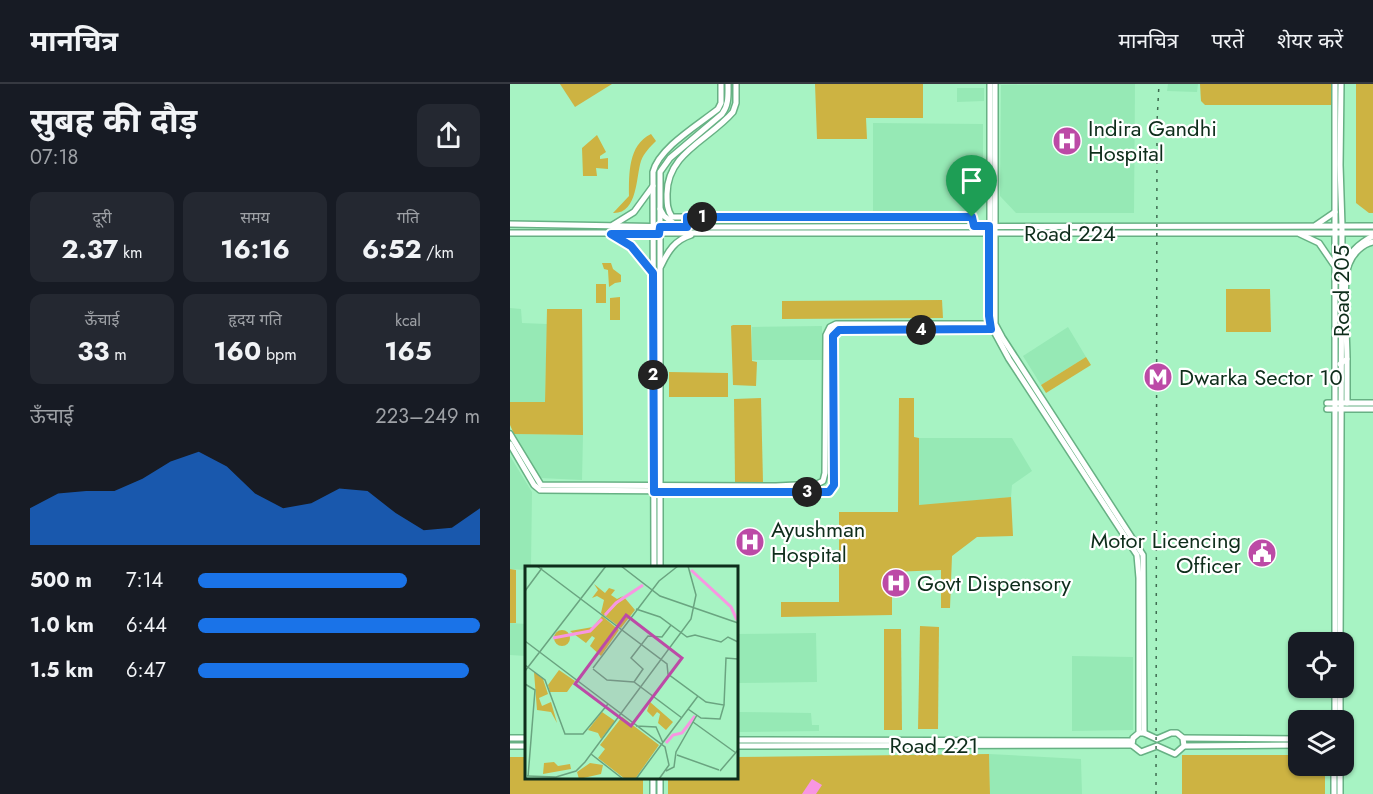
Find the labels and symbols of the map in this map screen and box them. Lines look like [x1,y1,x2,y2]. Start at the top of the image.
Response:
place label: Indira Gandhi Hospital [1088,112,1217,169]
hospital icon: Indira Gandhi Hospital [1051,125,1083,157]
pin [946,155,997,217]
pin: 1 [687,202,717,232]
street label: Road 224 [1024,217,1116,249]
street label: Road 205 [1325,245,1357,337]
pin: 4 [906,315,936,345]
pin: 2 [638,360,668,390]
metro station icon: Dwarka Sector 10 [1142,361,1174,393]
place label: Dwarka Sector 10 [1179,361,1343,393]
pin: 3 [792,477,822,507]
place label: Ayushman Hospital [771,513,865,570]
place label: Motor Licencing Officer [1090,524,1241,581]
hospital icon: Ayushman Hospital [734,526,766,558]
public building icon: Motor Licencing Officer [1246,537,1278,569]
inset map [525,566,738,779]
hospital icon: Govt Dispensory [880,567,912,599]
place label: Govt Dispensory [917,567,1071,599]
street label: Road 221 [890,729,979,761]

